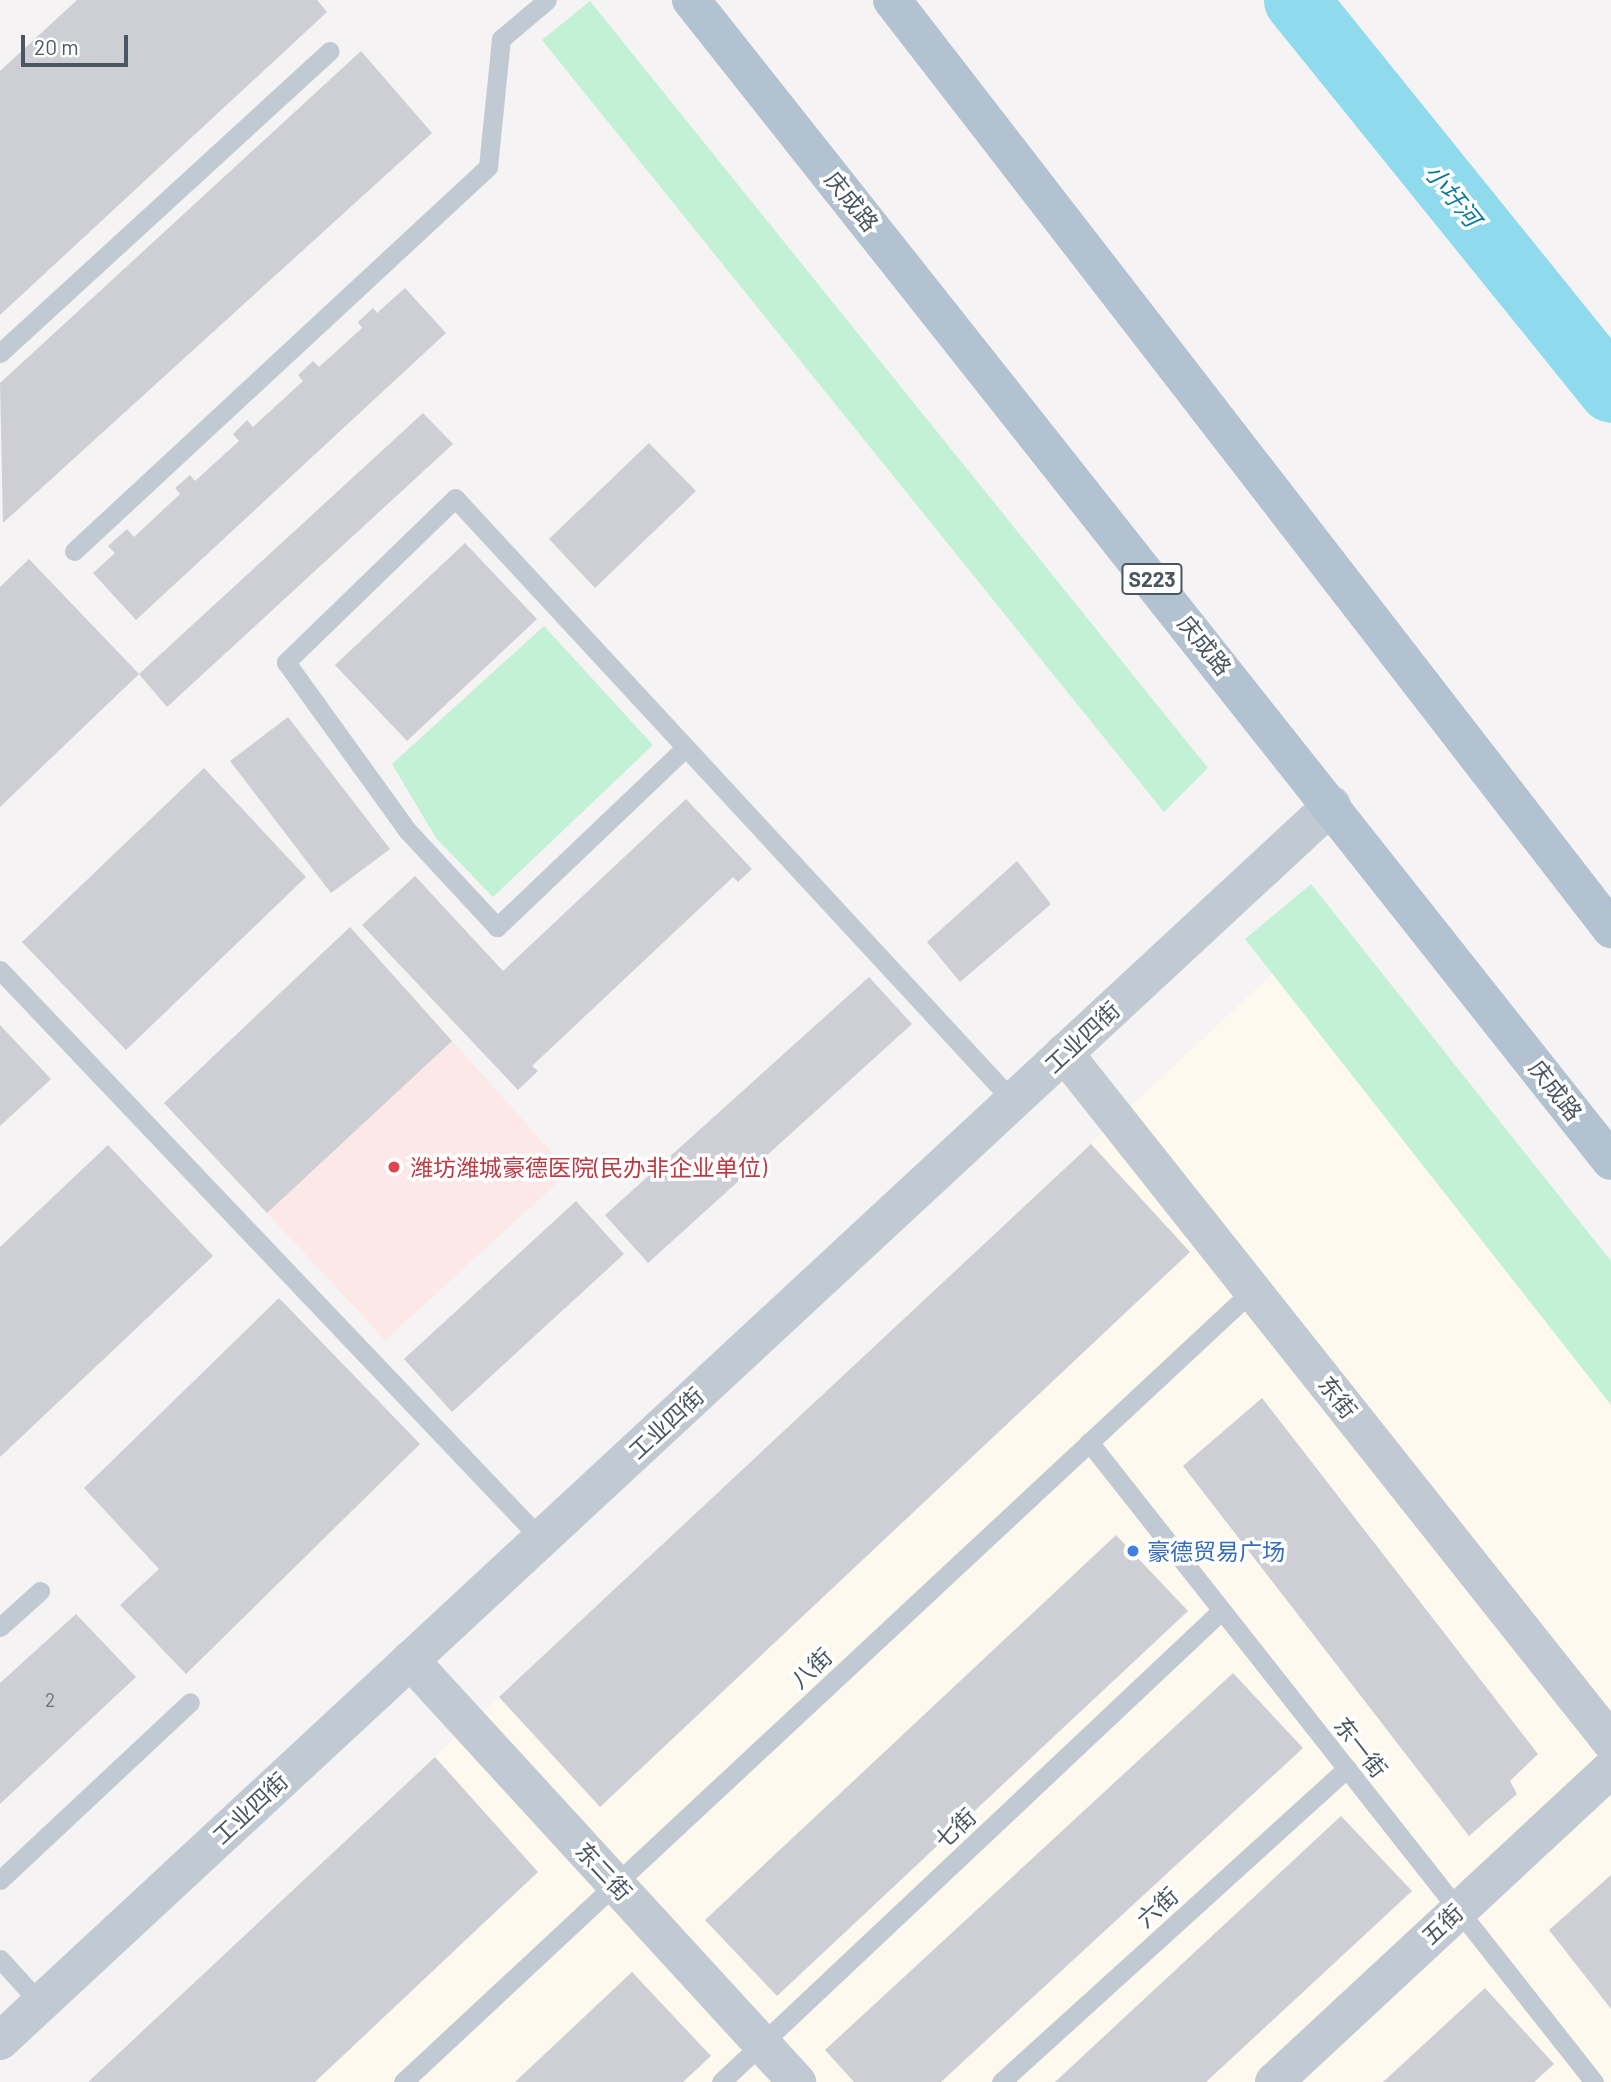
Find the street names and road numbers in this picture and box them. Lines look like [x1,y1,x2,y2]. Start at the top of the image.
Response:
street label: 庆成路 [820,166,884,236]
road number: S223 [1120,562,1184,596]
street label: 庆成路 [1173,610,1237,680]
street label: 工业四街 [1039,996,1125,1078]
street label: 庆成路 [1524,1054,1588,1126]
street label: 东街 [1313,1370,1363,1424]
street label: 工业四街 [623,1382,709,1464]
street label: 八街 [785,1642,837,1694]
street label: 东一街 [1329,1711,1393,1783]
street label: 工业四街 [207,1767,293,1849]
street label: 七街 [929,1802,981,1854]
street label: 东二街 [570,1836,638,1906]
street label: 六街 [1131,1881,1183,1933]
street label: 五街 [1416,1898,1468,1950]

